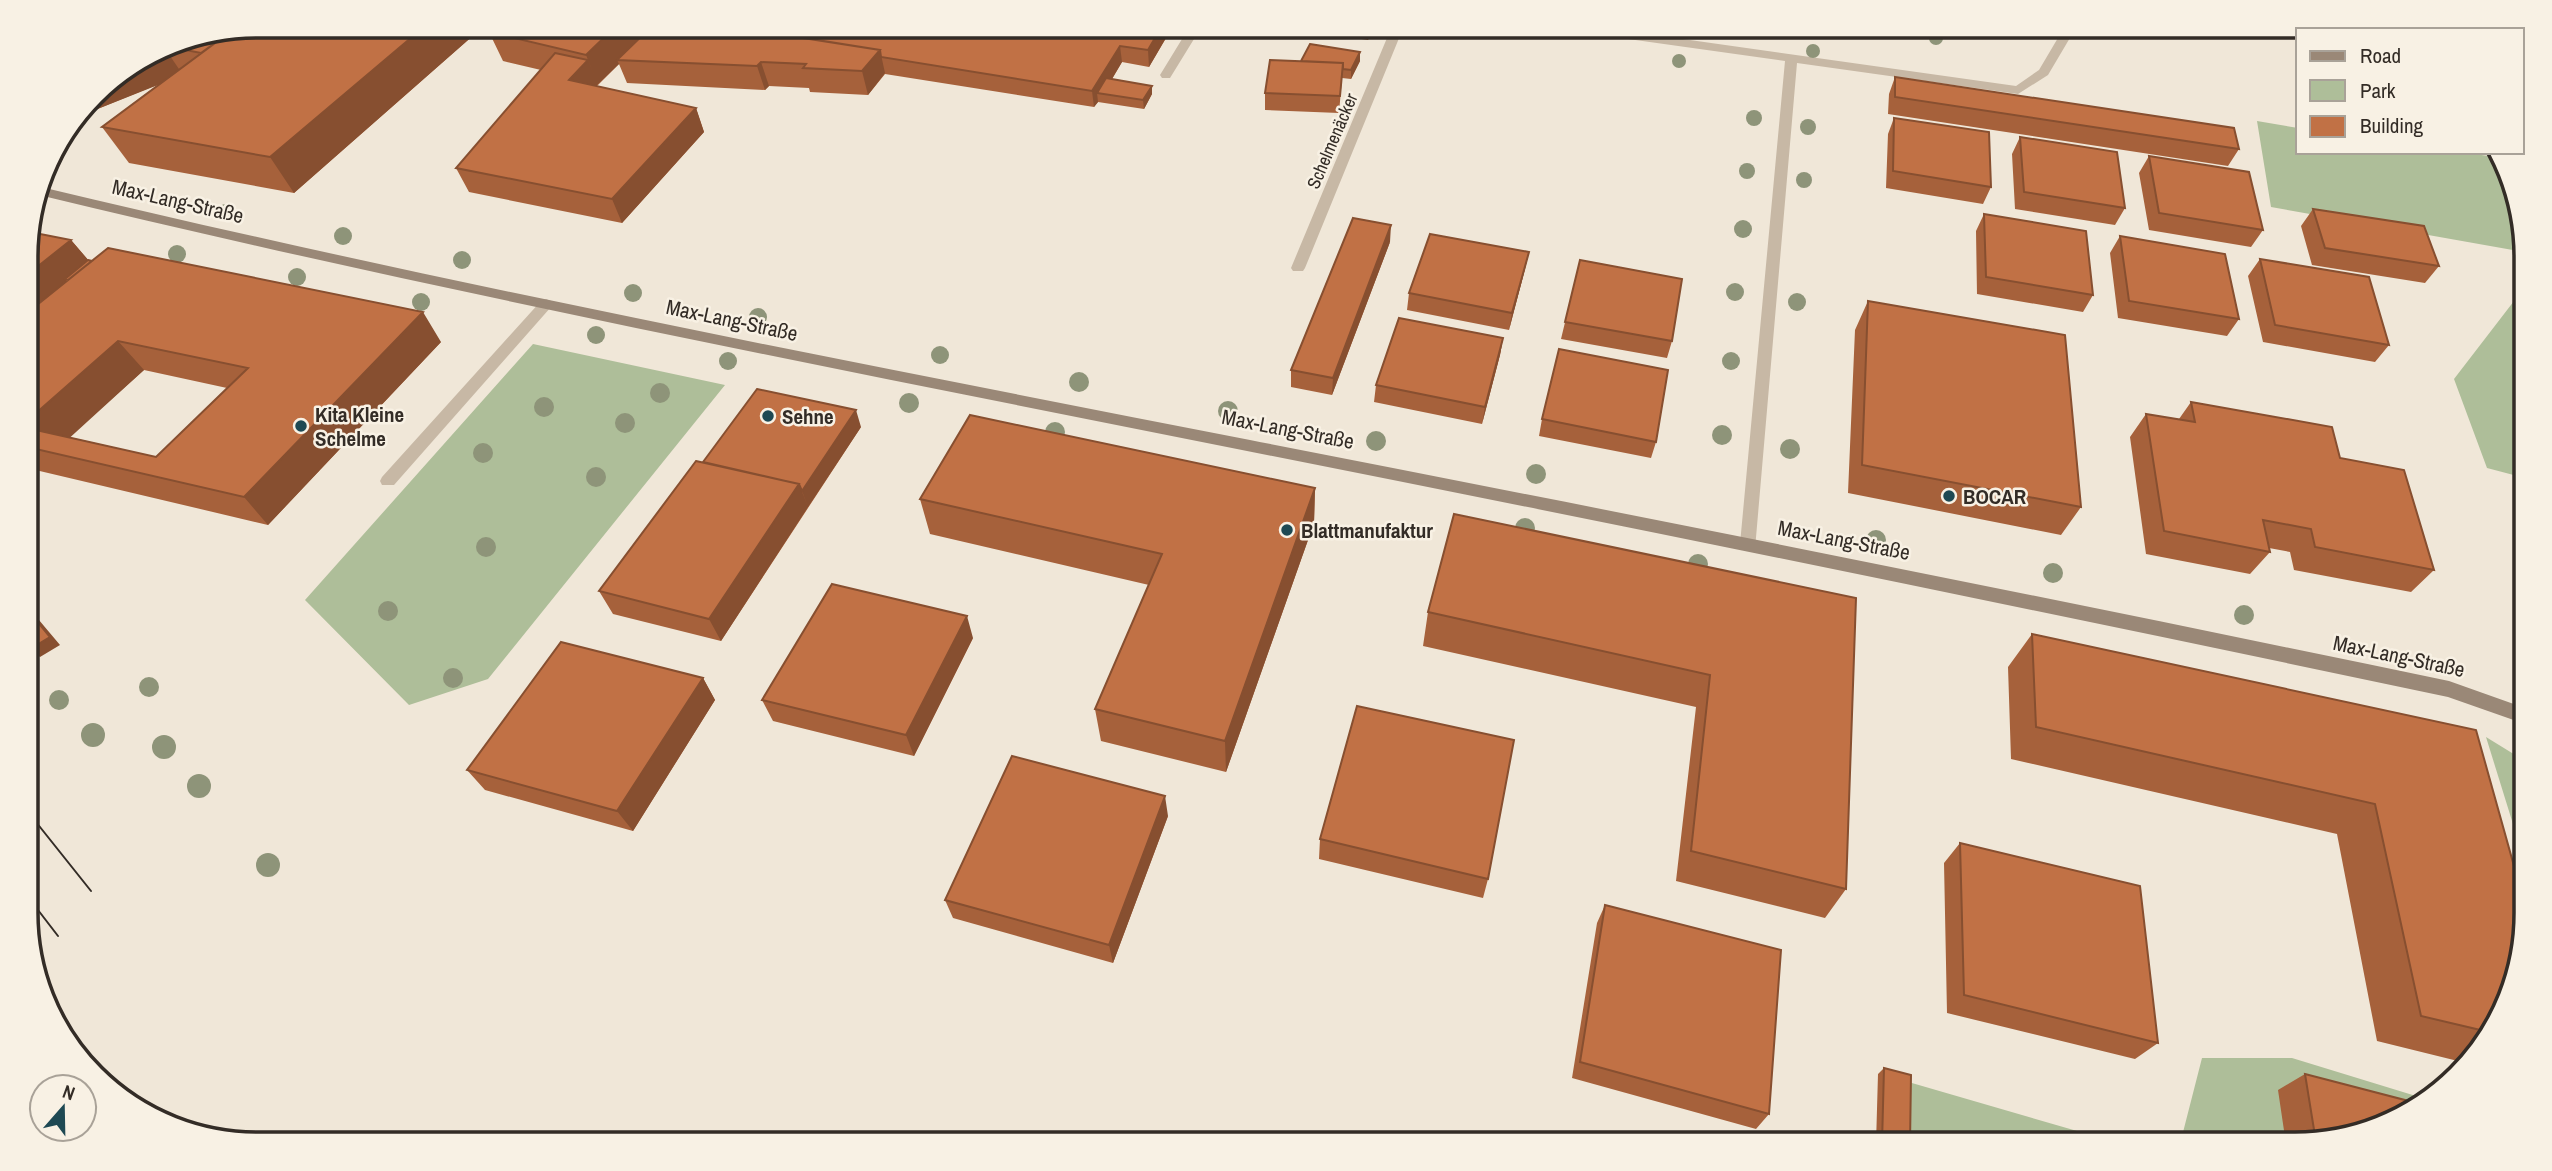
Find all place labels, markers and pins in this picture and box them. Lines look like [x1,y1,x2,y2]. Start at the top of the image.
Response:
place label: Kita Kleine Schelme [315,400,404,453]
place label: Sehne [782,402,834,431]
marker: Sehne [760,408,776,424]
marker: Kita Kleine Schelme [293,418,309,434]
place label: BOCAR [1963,482,2027,511]
marker: BOCAR [1941,488,1957,504]
place label: Blattmanufaktur [1301,516,1433,545]
marker: Blattmanufaktur [1279,522,1295,538]

